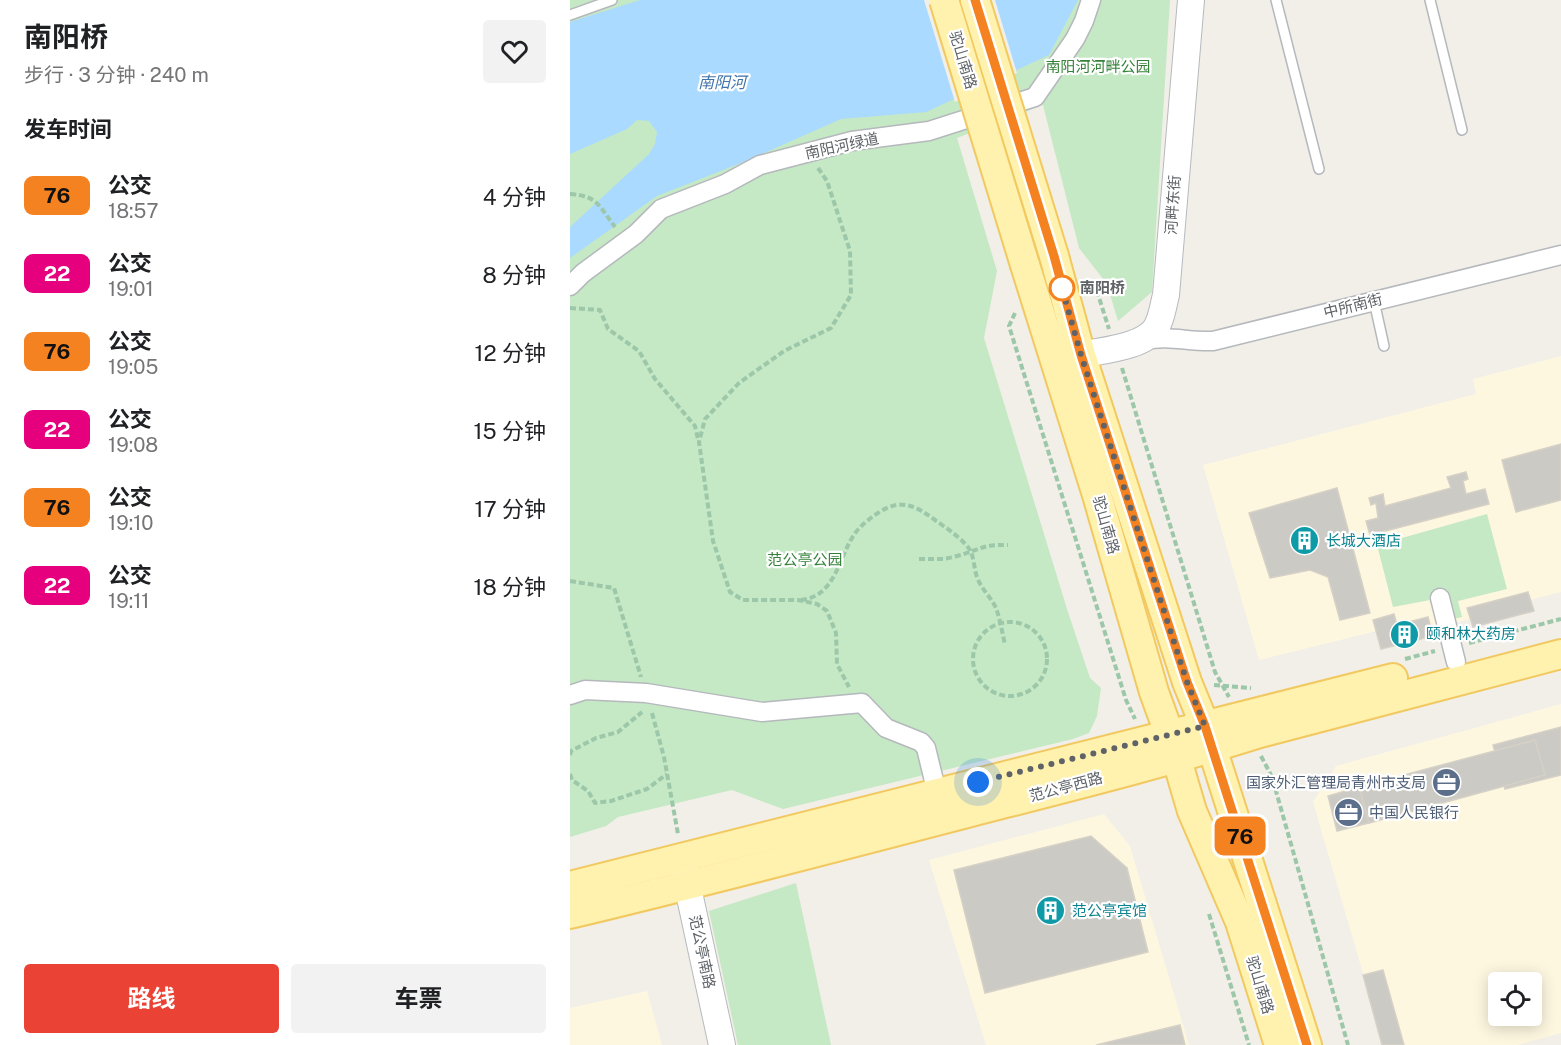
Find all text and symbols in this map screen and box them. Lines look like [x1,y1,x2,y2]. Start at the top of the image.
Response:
text: 南阳桥 [24,20,108,53]
button: heart [483,20,546,83]
street label: 驼山南路 [947,29,980,91]
park label: 南阳河河畔公园 [1045,58,1151,75]
text: 步行 · 3 分钟 · 240 m [24,63,209,87]
water label: 南阳河 [698,73,749,92]
text: 发车时间 [24,116,112,142]
street label: 南阳河绿道 [803,129,880,162]
text: 公交 [108,172,152,198]
street label: 河畔东街 [1162,174,1183,235]
text: 76 [44,183,70,208]
text: 4 分钟 [483,184,546,210]
text: 18:57 [108,199,158,223]
text: 公交 [108,250,152,276]
text: 22 [44,261,70,286]
text: 8 分钟 [482,262,546,288]
marker: 南阳桥 [1049,275,1075,301]
text: 19:01 [108,277,154,301]
place label: 南阳桥 [1080,279,1125,296]
street label: 中所南街 [1322,290,1384,321]
text: 公交 [108,328,152,354]
text: 76 [44,339,70,364]
text: 12 分钟 [475,340,546,366]
text: 19:05 [108,355,158,379]
text: 公交 [108,406,152,432]
text: 22 [44,417,70,442]
text: 15 分钟 [474,418,546,444]
text: 19:08 [108,433,158,457]
text: 公交 [108,484,152,510]
street label: 驼山南路 [1090,494,1123,556]
text: 76 [44,495,70,520]
text: 17 分钟 [474,496,546,522]
text: 19:10 [108,511,154,535]
building icon: 长城大酒店 [1289,525,1321,557]
place label: 长城大酒店 [1326,532,1401,549]
park label: 范公亭公园 [767,551,843,568]
text: 公交 [108,562,152,588]
text: 22 [44,573,70,598]
text: 18 分钟 [473,574,546,600]
text: 19:11 [108,589,149,613]
building icon: 颐和林大药房 [1389,618,1421,650]
place label: 颐和林大药房 [1426,625,1516,642]
your location [963,767,993,797]
office icon: 国家外汇管理局青州市支局 [1431,767,1463,799]
street label: 范公亭西路 [1027,769,1104,804]
place label: 国家外汇管理局青州市支局 [1246,774,1426,791]
office icon: 中国人民银行 [1332,797,1364,829]
place label: 中国人民银行 [1369,804,1459,821]
line badge: 76 [1213,816,1267,856]
text: 76 [1227,824,1253,849]
building icon: 范公亭宾馆 [1035,895,1067,927]
place label: 范公亭宾馆 [1072,902,1147,919]
street label: 范公亭南路 [686,913,719,990]
street label: 驼山南路 [1244,954,1277,1016]
button: 路线 [24,964,279,1033]
button: 车票 [291,964,546,1033]
map controls [1488,972,1542,1026]
button: locate [1488,972,1542,1026]

